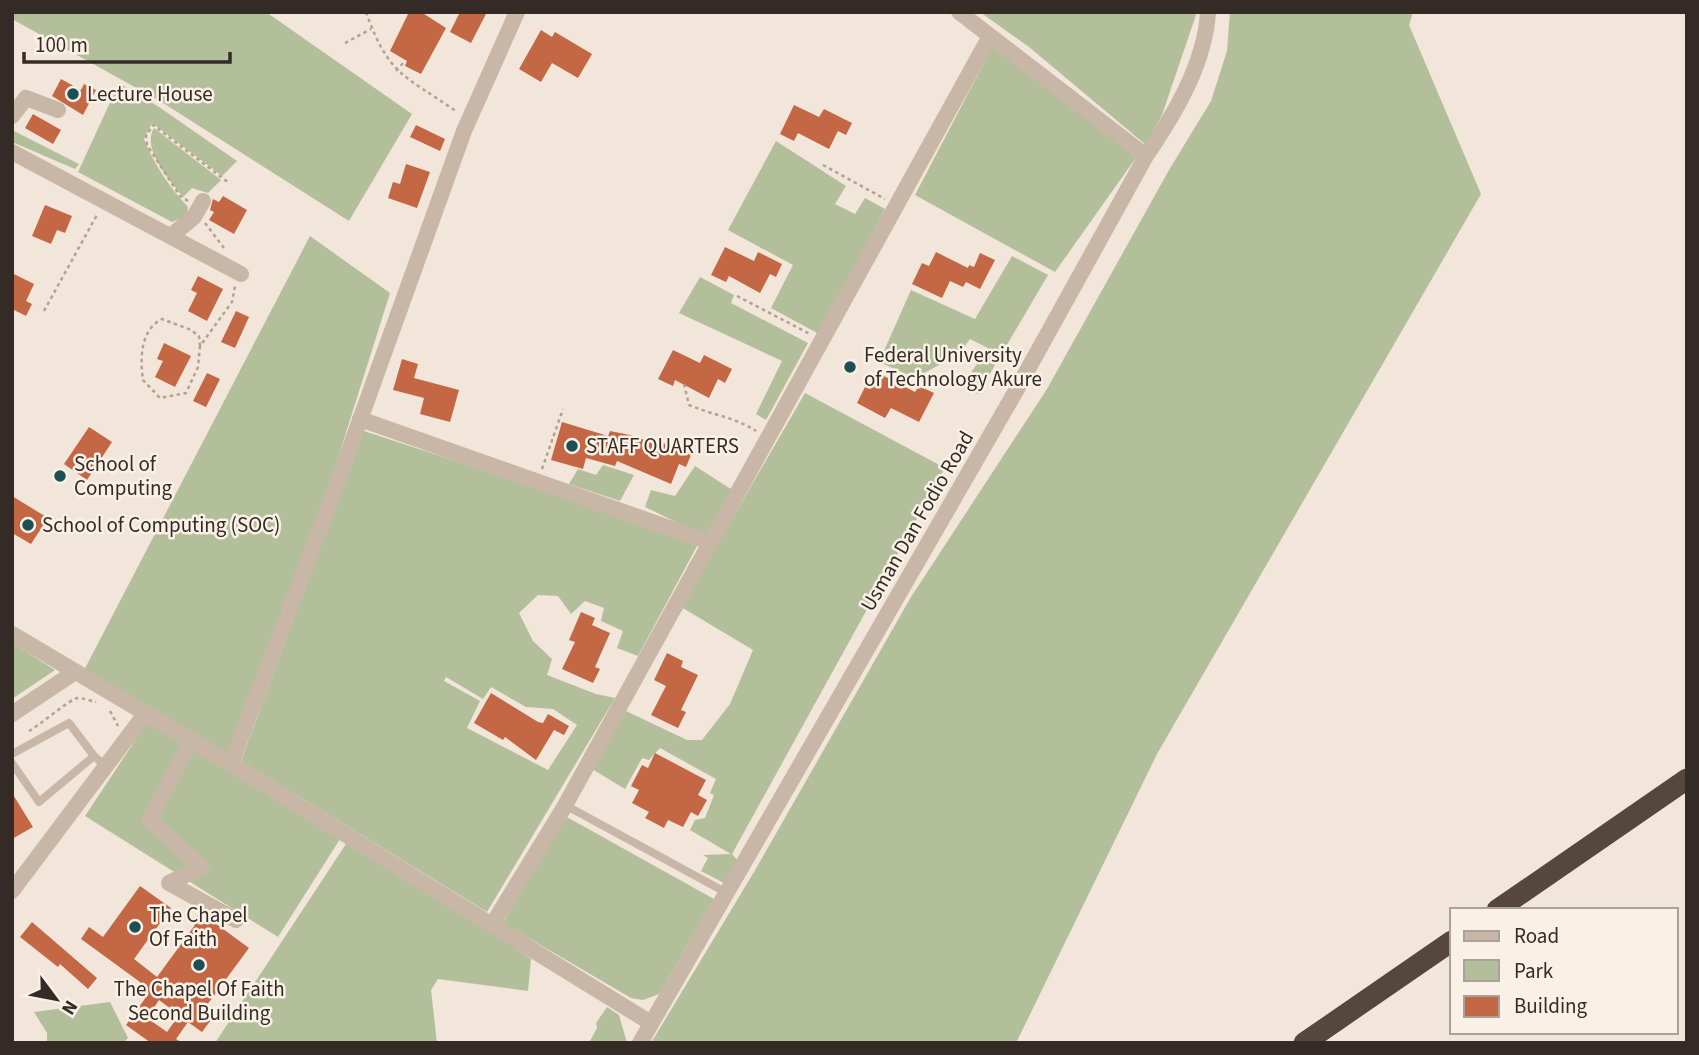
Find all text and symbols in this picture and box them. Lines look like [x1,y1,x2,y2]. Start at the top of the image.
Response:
scale bar [24,21,231,65]
text: 100 m [35,30,88,60]
place label: Lecture House [87,79,213,109]
marker: Lecture House [65,86,81,102]
place label: Federal University of Technology Akure [864,340,1042,394]
marker: Federal University of Technology Akure [842,359,858,375]
street label: Usman Dan Fodio Road [853,425,981,617]
place label: STAFF QUARTERS [586,431,739,461]
marker: STAFF QUARTERS [564,438,580,454]
place label: School of Computing [74,449,173,503]
marker: School of Computing [52,468,68,484]
place label: School of Computing (SOC) [42,510,280,540]
marker: School of Computing (SOC) [20,517,36,533]
place label: The Chapel Of Faith [149,900,248,954]
legend [1450,908,1678,1034]
marker: The Chapel Of Faith [127,919,143,935]
text: Road [1514,921,1559,951]
text: Park [1514,956,1554,986]
marker: The Chapel Of Faith Second Building [191,957,207,973]
north arrow [21,964,91,1034]
place label: The Chapel Of Faith Second Building [113,974,285,1028]
text: Building [1514,991,1588,1021]
text: N [54,995,84,1020]

